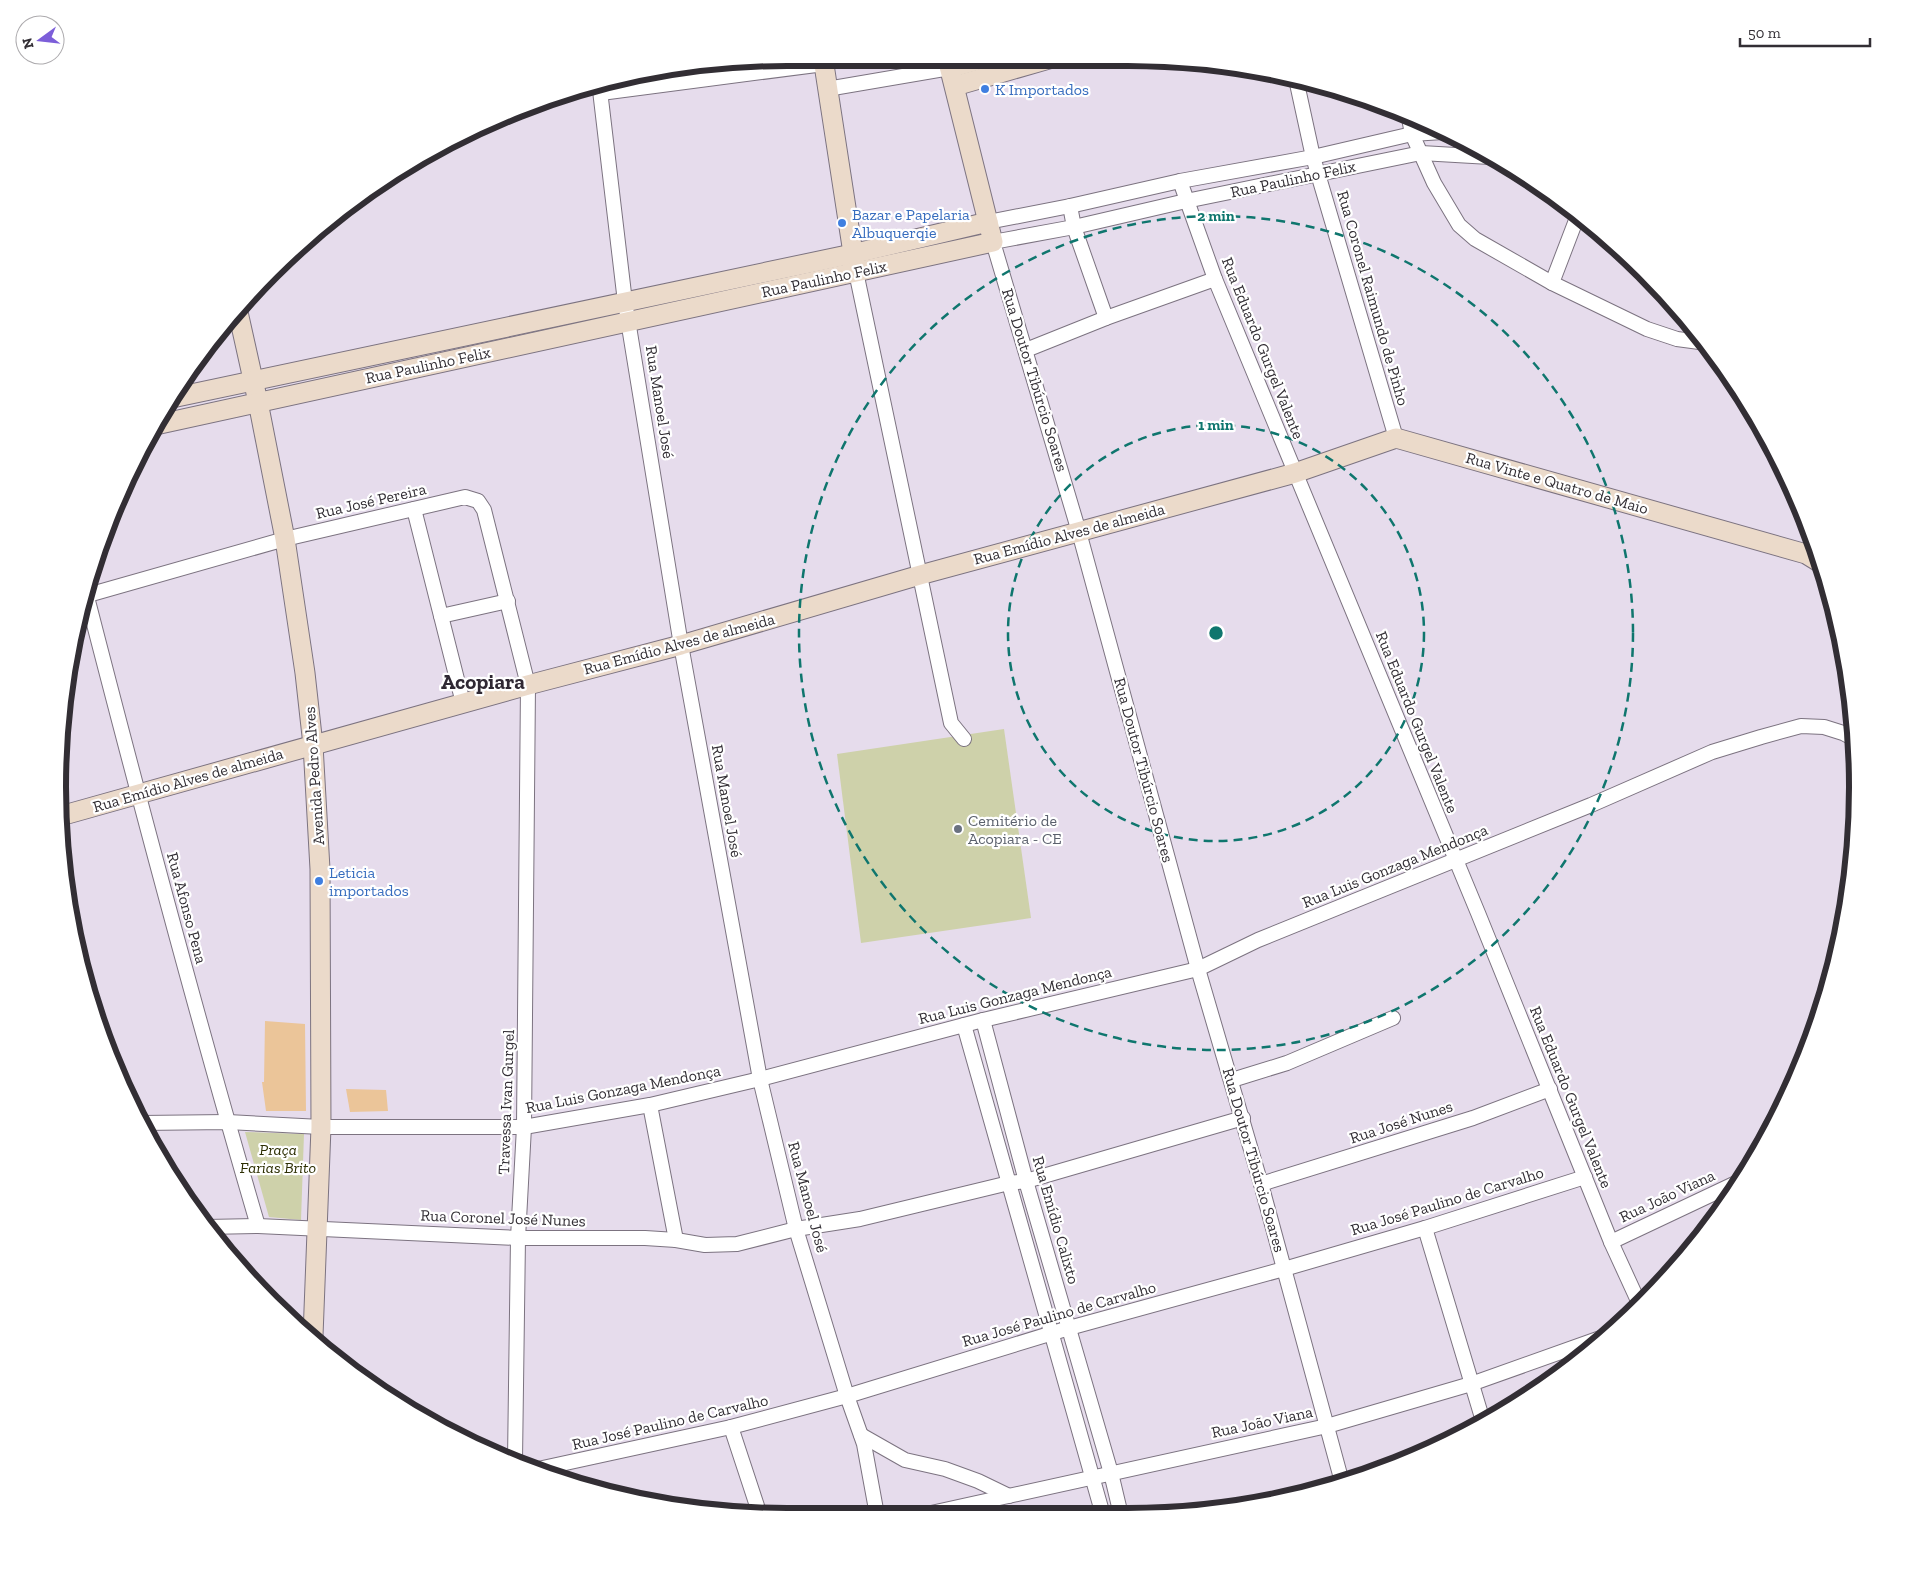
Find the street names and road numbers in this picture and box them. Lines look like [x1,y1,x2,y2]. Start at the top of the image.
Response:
street label: Rua Paulinho Felix [1229,156,1357,202]
street label: Rua Coronel Raimundo de Pinho [1333,188,1413,408]
street label: Rua Eduardo Gurgel Valente [1218,254,1308,442]
street label: Rua Paulinho Felix [760,256,888,302]
street label: Rua Doutor Tibúrcio Soares [998,286,1072,474]
street label: Rua Paulinho Felix [364,342,492,388]
street label: Rua Manoel José [642,344,678,460]
street label: Rua Vinte e Quatro de Maio [1464,448,1650,518]
street label: Rua José Pereira [314,479,428,523]
street label: Rua Emídio Alves de almeida [971,499,1167,569]
street label: Rua Emídio Alves de almeida [581,609,777,679]
street label: Rua Eduardo Gurgel Valente [1372,628,1462,816]
street label: Rua Doutor Tibúrcio Soares [1110,675,1178,865]
street label: Avenida Pedro Alves [300,706,328,846]
street label: Rua Manoel José [708,743,746,859]
street label: Rua Emídio Alves de almeida [91,744,286,816]
street label: Rua Luis Gonzaga Mendonça [1299,820,1491,912]
street label: Rua Afonso Pena [163,850,211,966]
street label: Rua Luis Gonzaga Mendonça [916,962,1114,1028]
street label: Rua Eduardo Gurgel Valente [1526,1003,1616,1191]
street label: Travessa Ivan Gurgel [494,1029,518,1175]
street label: Rua Luis Gonzaga Mendonça [524,1061,722,1117]
street label: Rua Doutor Tibúrcio Soares [1219,1066,1289,1254]
street label: Rua José Nunes [1347,1096,1455,1148]
street label: Rua Manoel José [784,1139,832,1255]
street label: Rua Emídio Calixto [1029,1154,1083,1286]
street label: Rua José Paulino de Carvalho [1348,1163,1546,1239]
street label: Rua João Viana [1616,1165,1718,1226]
street label: Rua Coronel José Nunes [420,1206,586,1230]
street label: Rua José Paulino de Carvalho [960,1277,1158,1351]
street label: Rua José Paulino de Carvalho [570,1390,770,1454]
street label: Rua João Viana [1210,1402,1315,1442]

